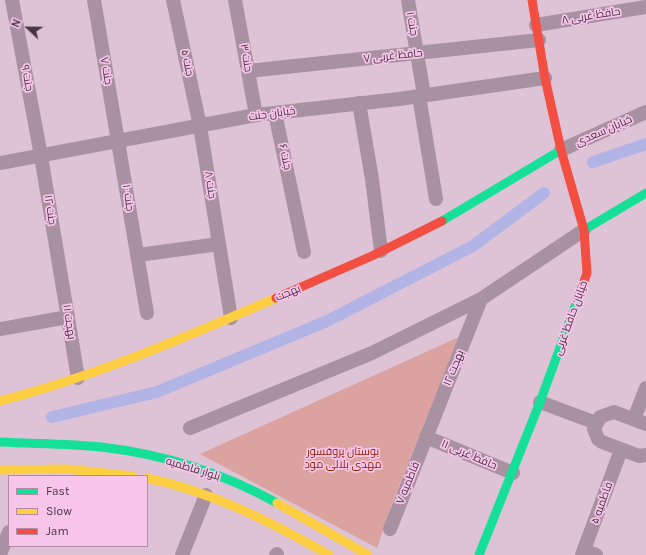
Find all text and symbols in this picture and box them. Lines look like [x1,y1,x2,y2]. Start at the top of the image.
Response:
street label: حافظ غربی ۸ [561,5,621,27]
north arrow [8,8,48,48]
street label: جنت ۱ [403,11,421,37]
text: N [9,17,24,29]
street label: جنت ۳ [237,43,255,73]
street label: حافظ غربی ۷ [363,46,423,66]
street label: جنت ۵ [178,48,196,78]
street label: جنت ۷ [97,56,115,86]
street label: جنت ۹ [18,64,36,92]
street label: خیابان جنت [248,104,296,124]
street label: خیابان سعدی [574,113,634,149]
street label: جنت ۶ [276,143,294,171]
street label: جنت ۸ [201,170,219,200]
street label: جنت ۱۰ [119,184,137,212]
street label: جنت ۱۲ [41,194,59,226]
street label: خیابان حافظ غربی [551,279,591,357]
street label: بهجت [274,282,302,304]
street label: بهجت ۱۱ [60,304,78,340]
street label: بهجت ۱۲ [441,348,467,388]
street label: حافظ غربی ۱۱ [439,437,499,473]
park label: بوستان پروفسور مهدی بلالی مود [304,445,382,471]
street label: بلوار فاطمیه [164,454,222,484]
street label: فاطمیه ۷ [394,460,422,506]
legend [8,475,148,547]
street label: فاطمیه ۵ [588,480,616,526]
text: Fast [46,484,69,498]
text: Slow [46,504,72,518]
text: Jam [46,524,69,538]

